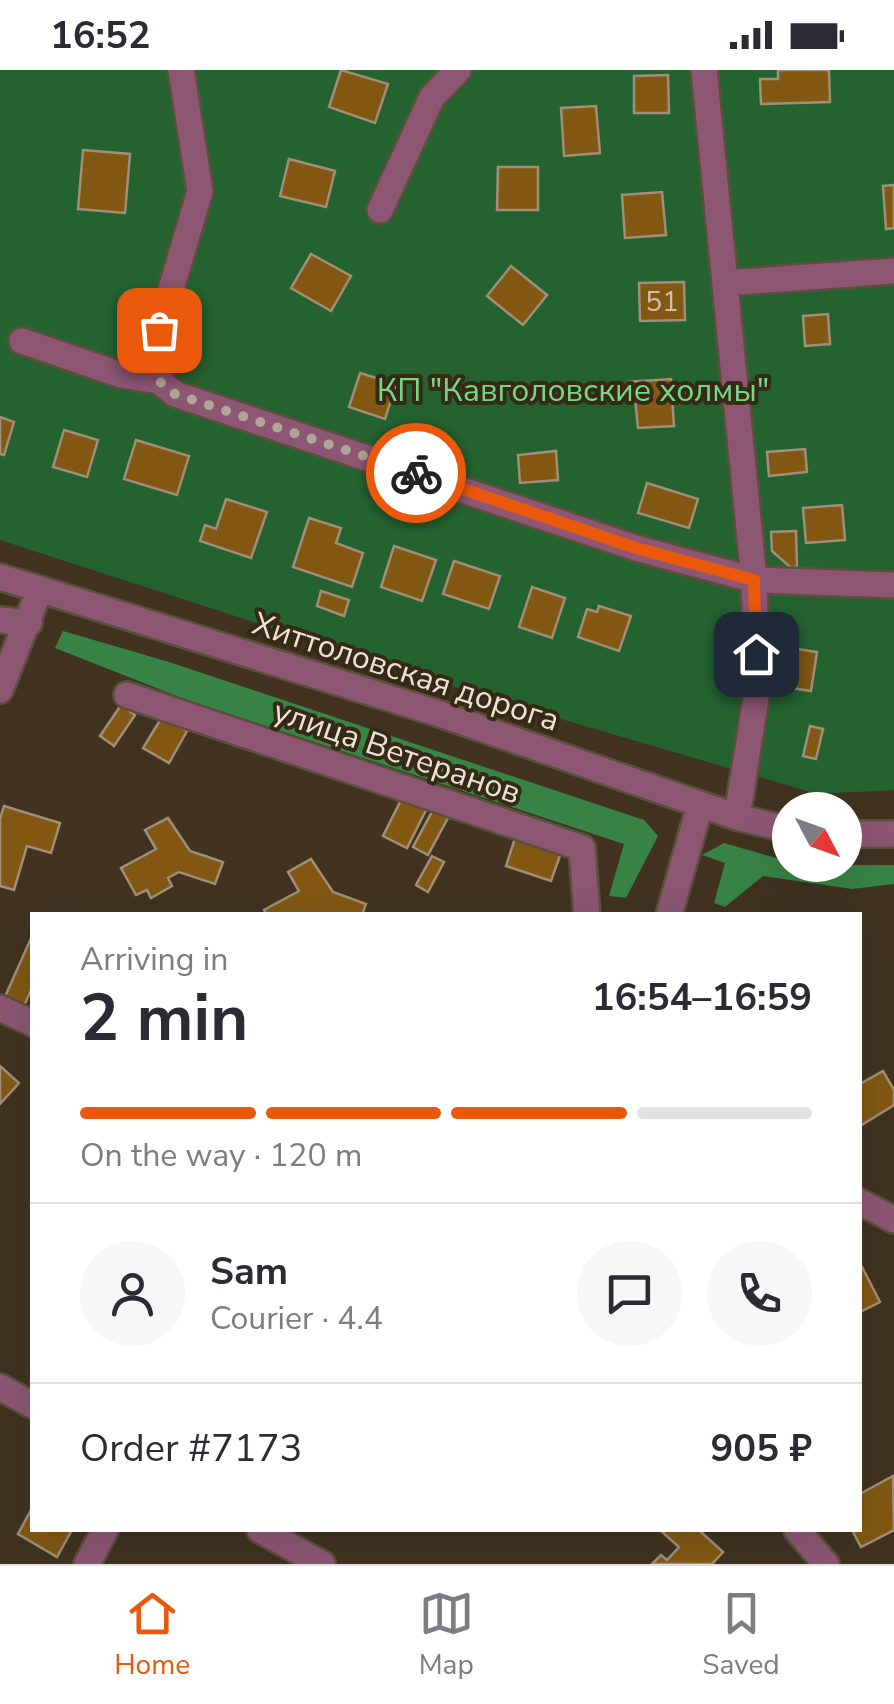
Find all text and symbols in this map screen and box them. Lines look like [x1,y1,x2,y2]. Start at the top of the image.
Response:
text: 16:52 [50,10,151,61]
house number: 51 [645,283,679,321]
pin [117,288,202,373]
icon: bag [132,303,187,358]
park label: КП "Кавголовские холмы" [377,369,769,412]
courier [366,423,466,523]
icon: bike [389,446,444,501]
street label: Хиттоловская дорога [247,602,565,742]
pin [714,612,799,697]
icon: home [729,627,784,682]
street label: улица Ветеранов [268,690,526,814]
north arrow [772,792,862,882]
map controls [772,792,862,882]
text: Arriving in [80,938,228,981]
text: 16:54–16:59 [592,972,812,1023]
text: 2 min [80,974,248,1063]
text: On the way · 120 m [80,1134,362,1177]
button: person [80,1241,185,1346]
button: chat [577,1241,682,1346]
button: phone [707,1241,812,1346]
text: Sam [210,1246,288,1297]
text: Courier · 4.4 [210,1297,383,1340]
text: Order #7173 [80,1423,302,1474]
text: 905 ₽ [711,1423,812,1474]
tab: Home [114,1586,190,1684]
tab: Map [419,1586,474,1684]
tab: Saved [702,1586,780,1684]

